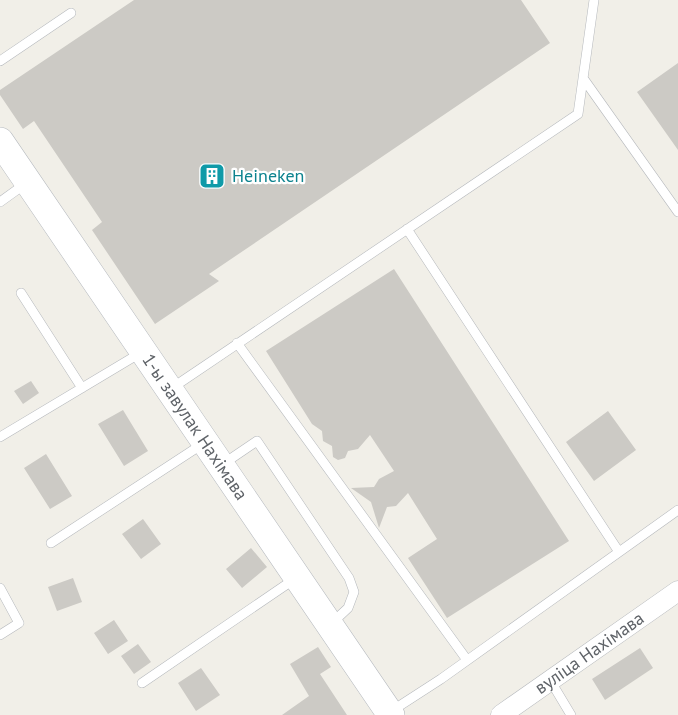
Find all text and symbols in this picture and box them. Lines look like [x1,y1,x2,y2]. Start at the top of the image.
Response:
building icon: Heineken [197,161,227,191]
place label: Heineken [232,164,304,187]
street label: 1-ы завулак Нахімава [137,349,253,504]
street label: вуліца Нахімава [530,606,648,699]

